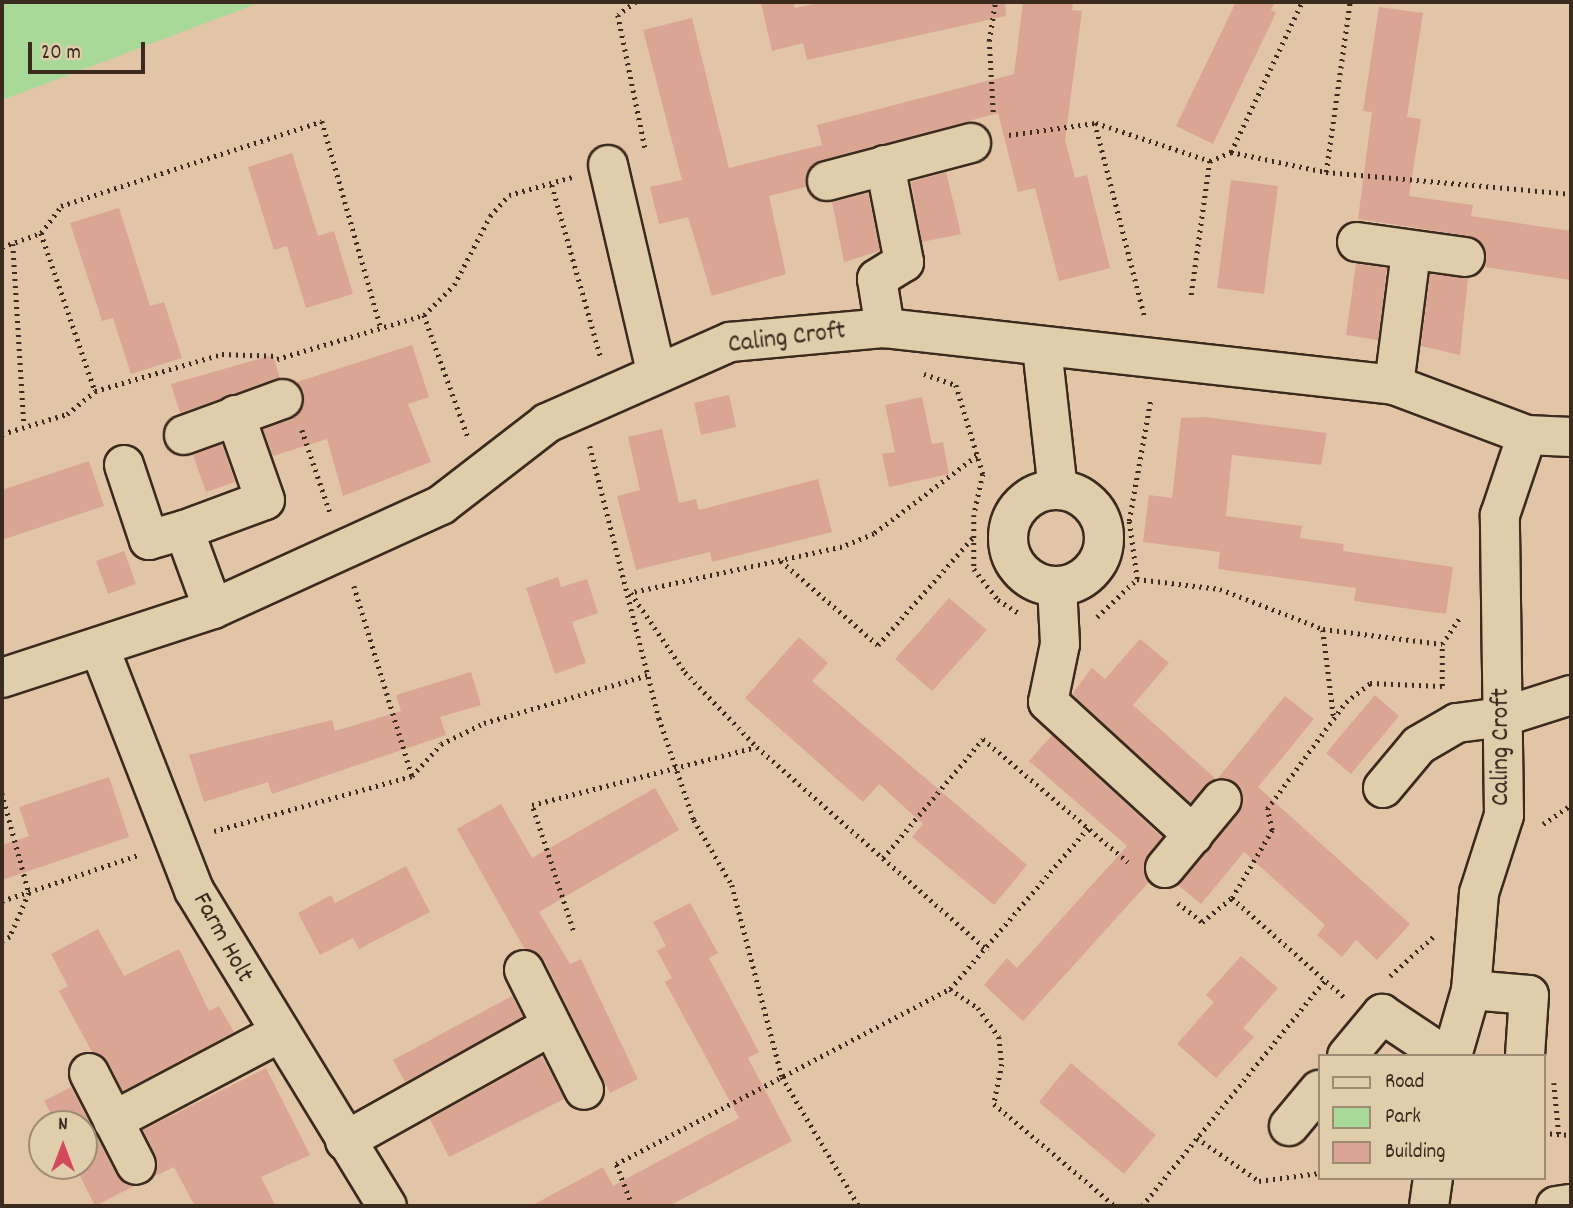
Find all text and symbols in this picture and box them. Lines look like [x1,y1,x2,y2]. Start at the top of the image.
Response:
scale bar [32,28,149,72]
text: 20 m [41,39,81,69]
street label: Caling Croft [726,316,848,362]
street label: Caling Croft [1486,688,1518,806]
street label: Farm Holt [185,888,259,988]
legend [1318,1054,1545,1180]
text: Road [1385,1068,1424,1098]
text: Park [1385,1103,1421,1133]
north arrow [28,1110,98,1180]
text: N [58,1112,68,1139]
text: Building [1385,1138,1445,1168]

